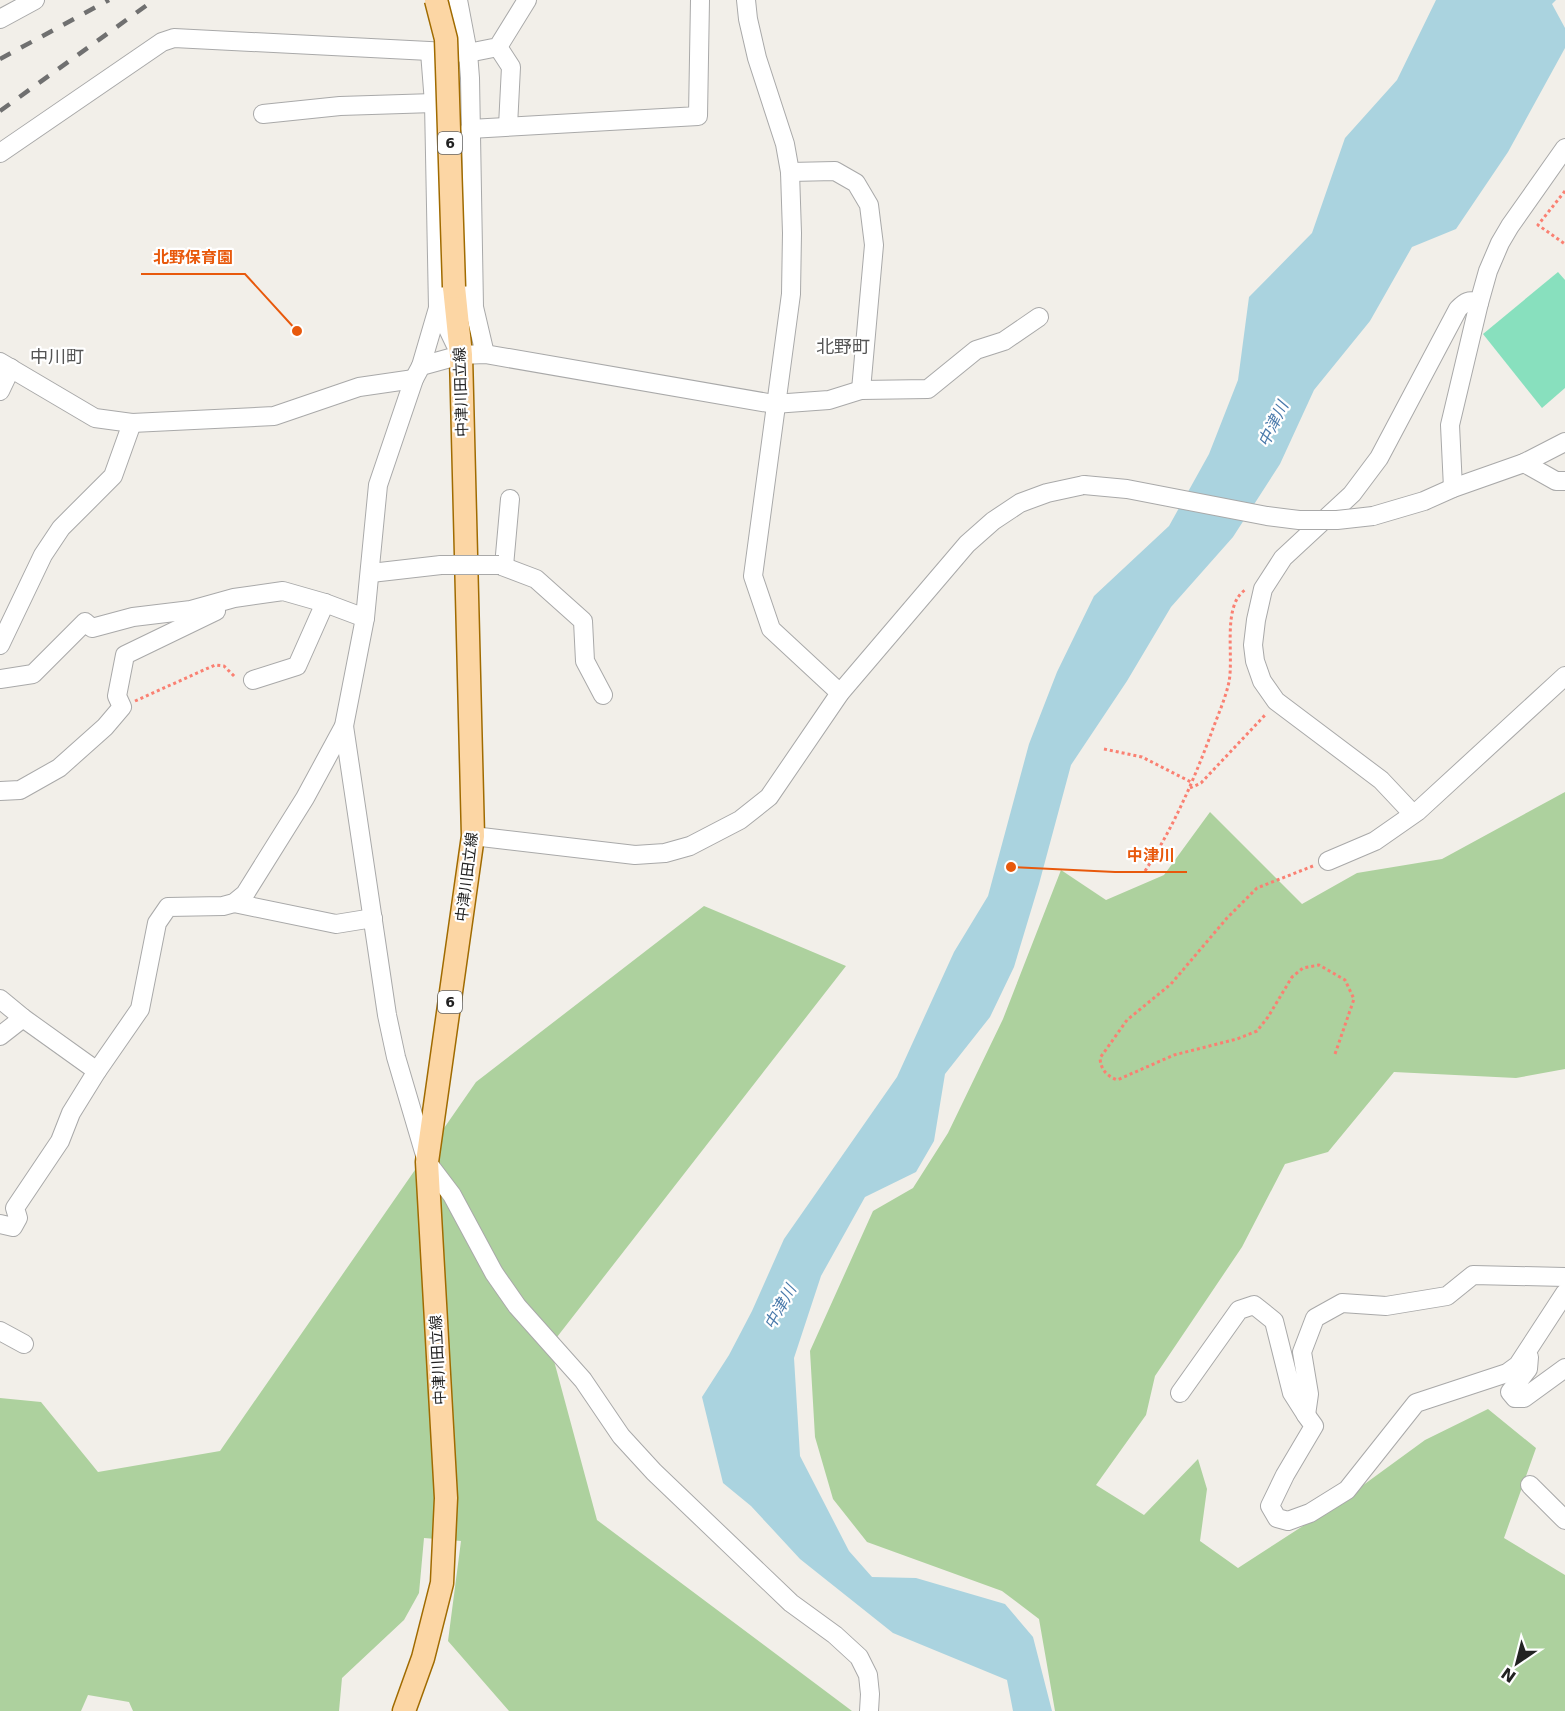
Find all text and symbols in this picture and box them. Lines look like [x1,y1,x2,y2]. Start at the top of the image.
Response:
road number: 6 [438,132,462,154]
callout: 北野保育園 [141,240,245,274]
text: 北野保育園 [153,248,233,267]
district label: 北野町 [816,336,870,357]
district label: 中川町 [30,346,84,367]
street label: 中津川田立線 [450,347,472,437]
water label: 中津川 [1254,396,1293,450]
street label: 中津川田立線 [453,831,481,923]
callout: 中津川 [1115,838,1187,872]
text: 中津川 [1127,846,1175,865]
road number: 6 [438,991,462,1013]
water label: 中津川 [760,1280,801,1333]
street label: 中津川田立線 [427,1315,449,1405]
north arrow [1487,1633,1547,1693]
text: N [1498,1663,1520,1686]

